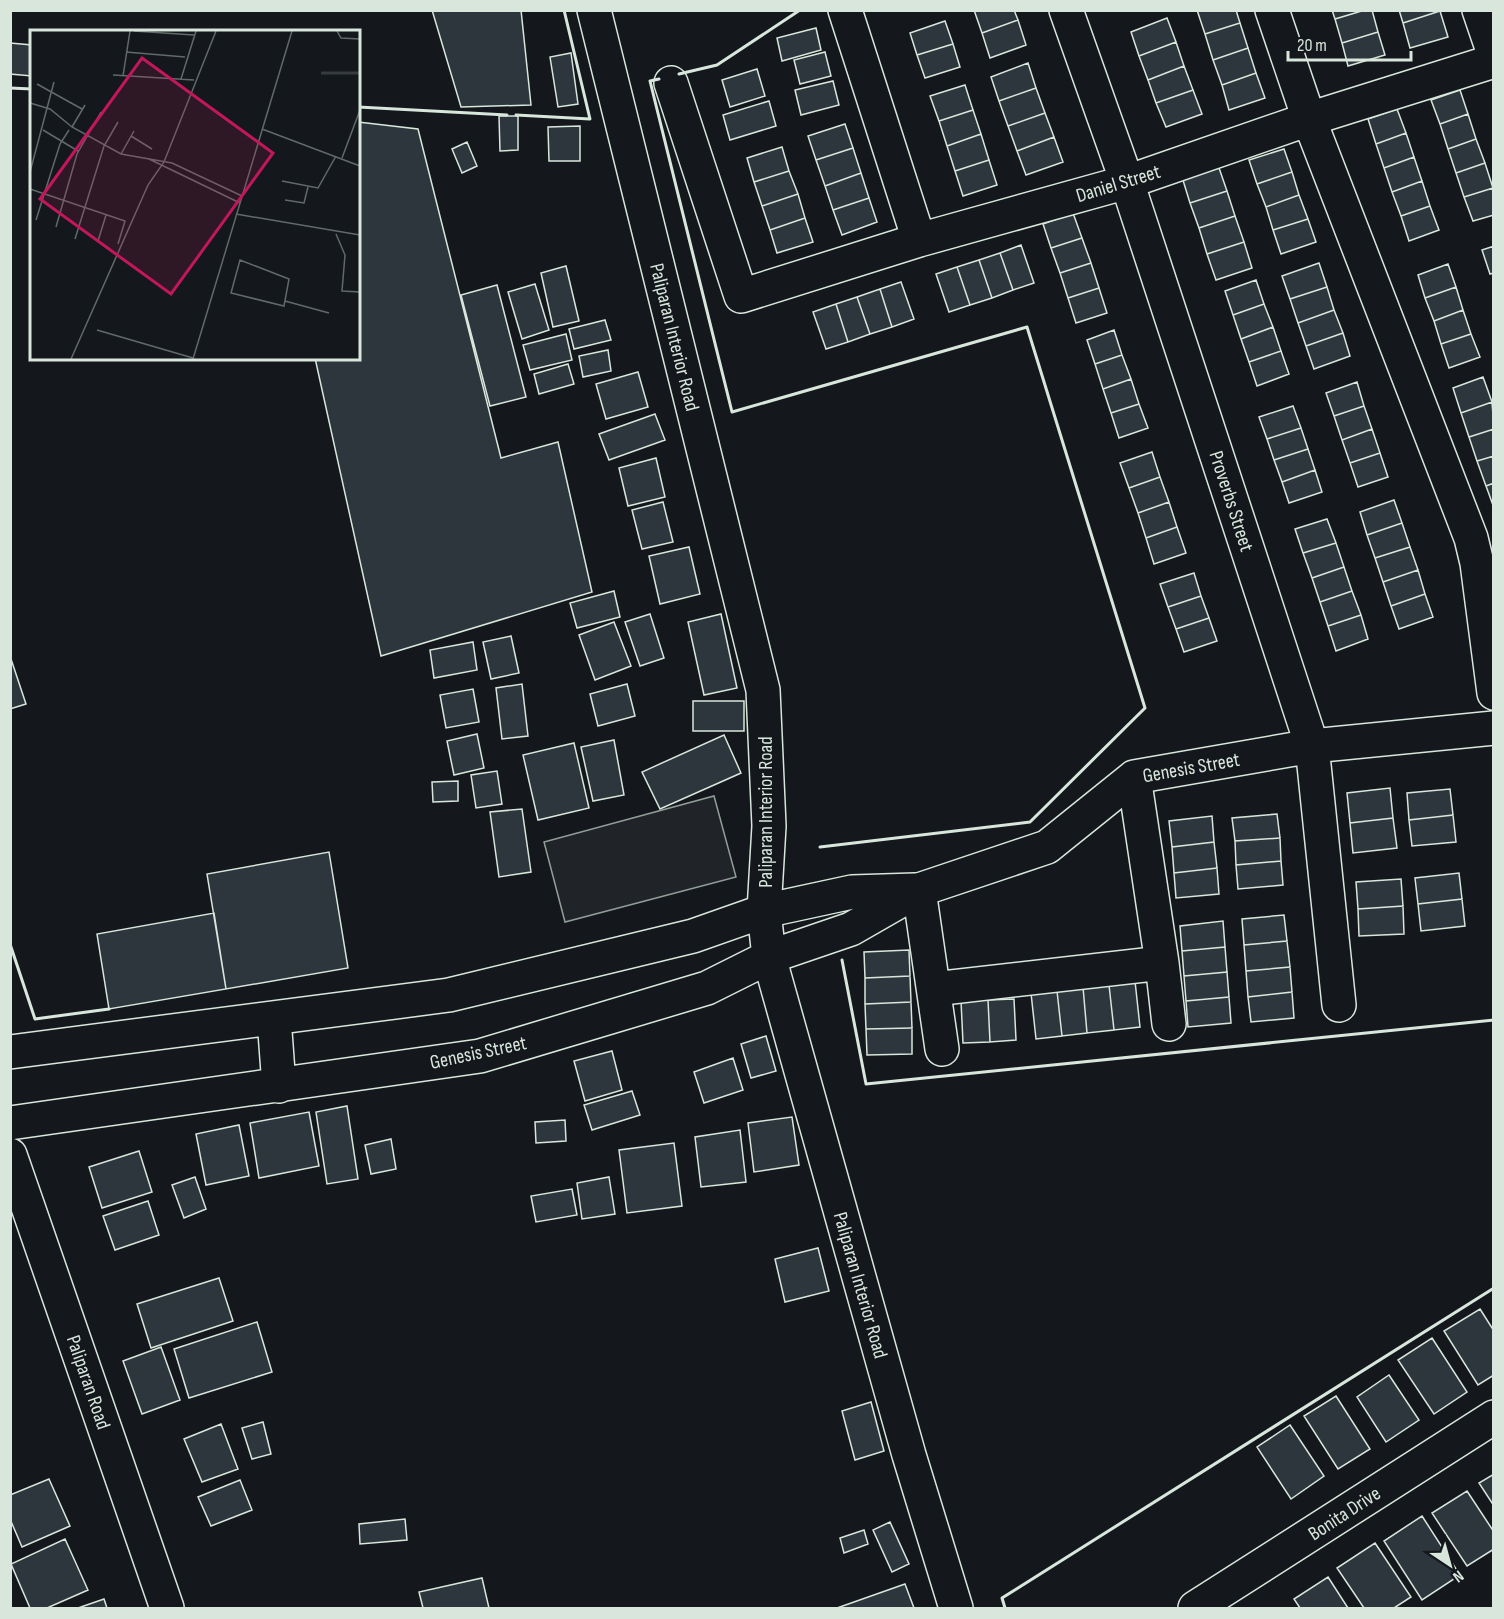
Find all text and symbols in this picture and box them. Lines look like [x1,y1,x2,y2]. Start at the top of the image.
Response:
scale bar [1288,24,1411,62]
inset map [30,30,360,360]
text: 20 m [1297,35,1327,56]
street label: Daniel Street [1073,160,1163,208]
street label: Paliparan Interior Road [644,261,704,414]
street label: Proverbs Street [1204,448,1259,555]
street label: Paliparan Interior Road [754,736,778,888]
street label: Genesis Street [1141,748,1242,788]
street label: Genesis Street [428,1031,529,1075]
street label: Paliparan Interior Road [828,1209,892,1361]
street label: Paliparan Road [61,1332,115,1433]
street label: Bonita Drive [1304,1482,1385,1546]
north arrow [1420,1535,1480,1595]
text: N [1449,1566,1467,1586]

